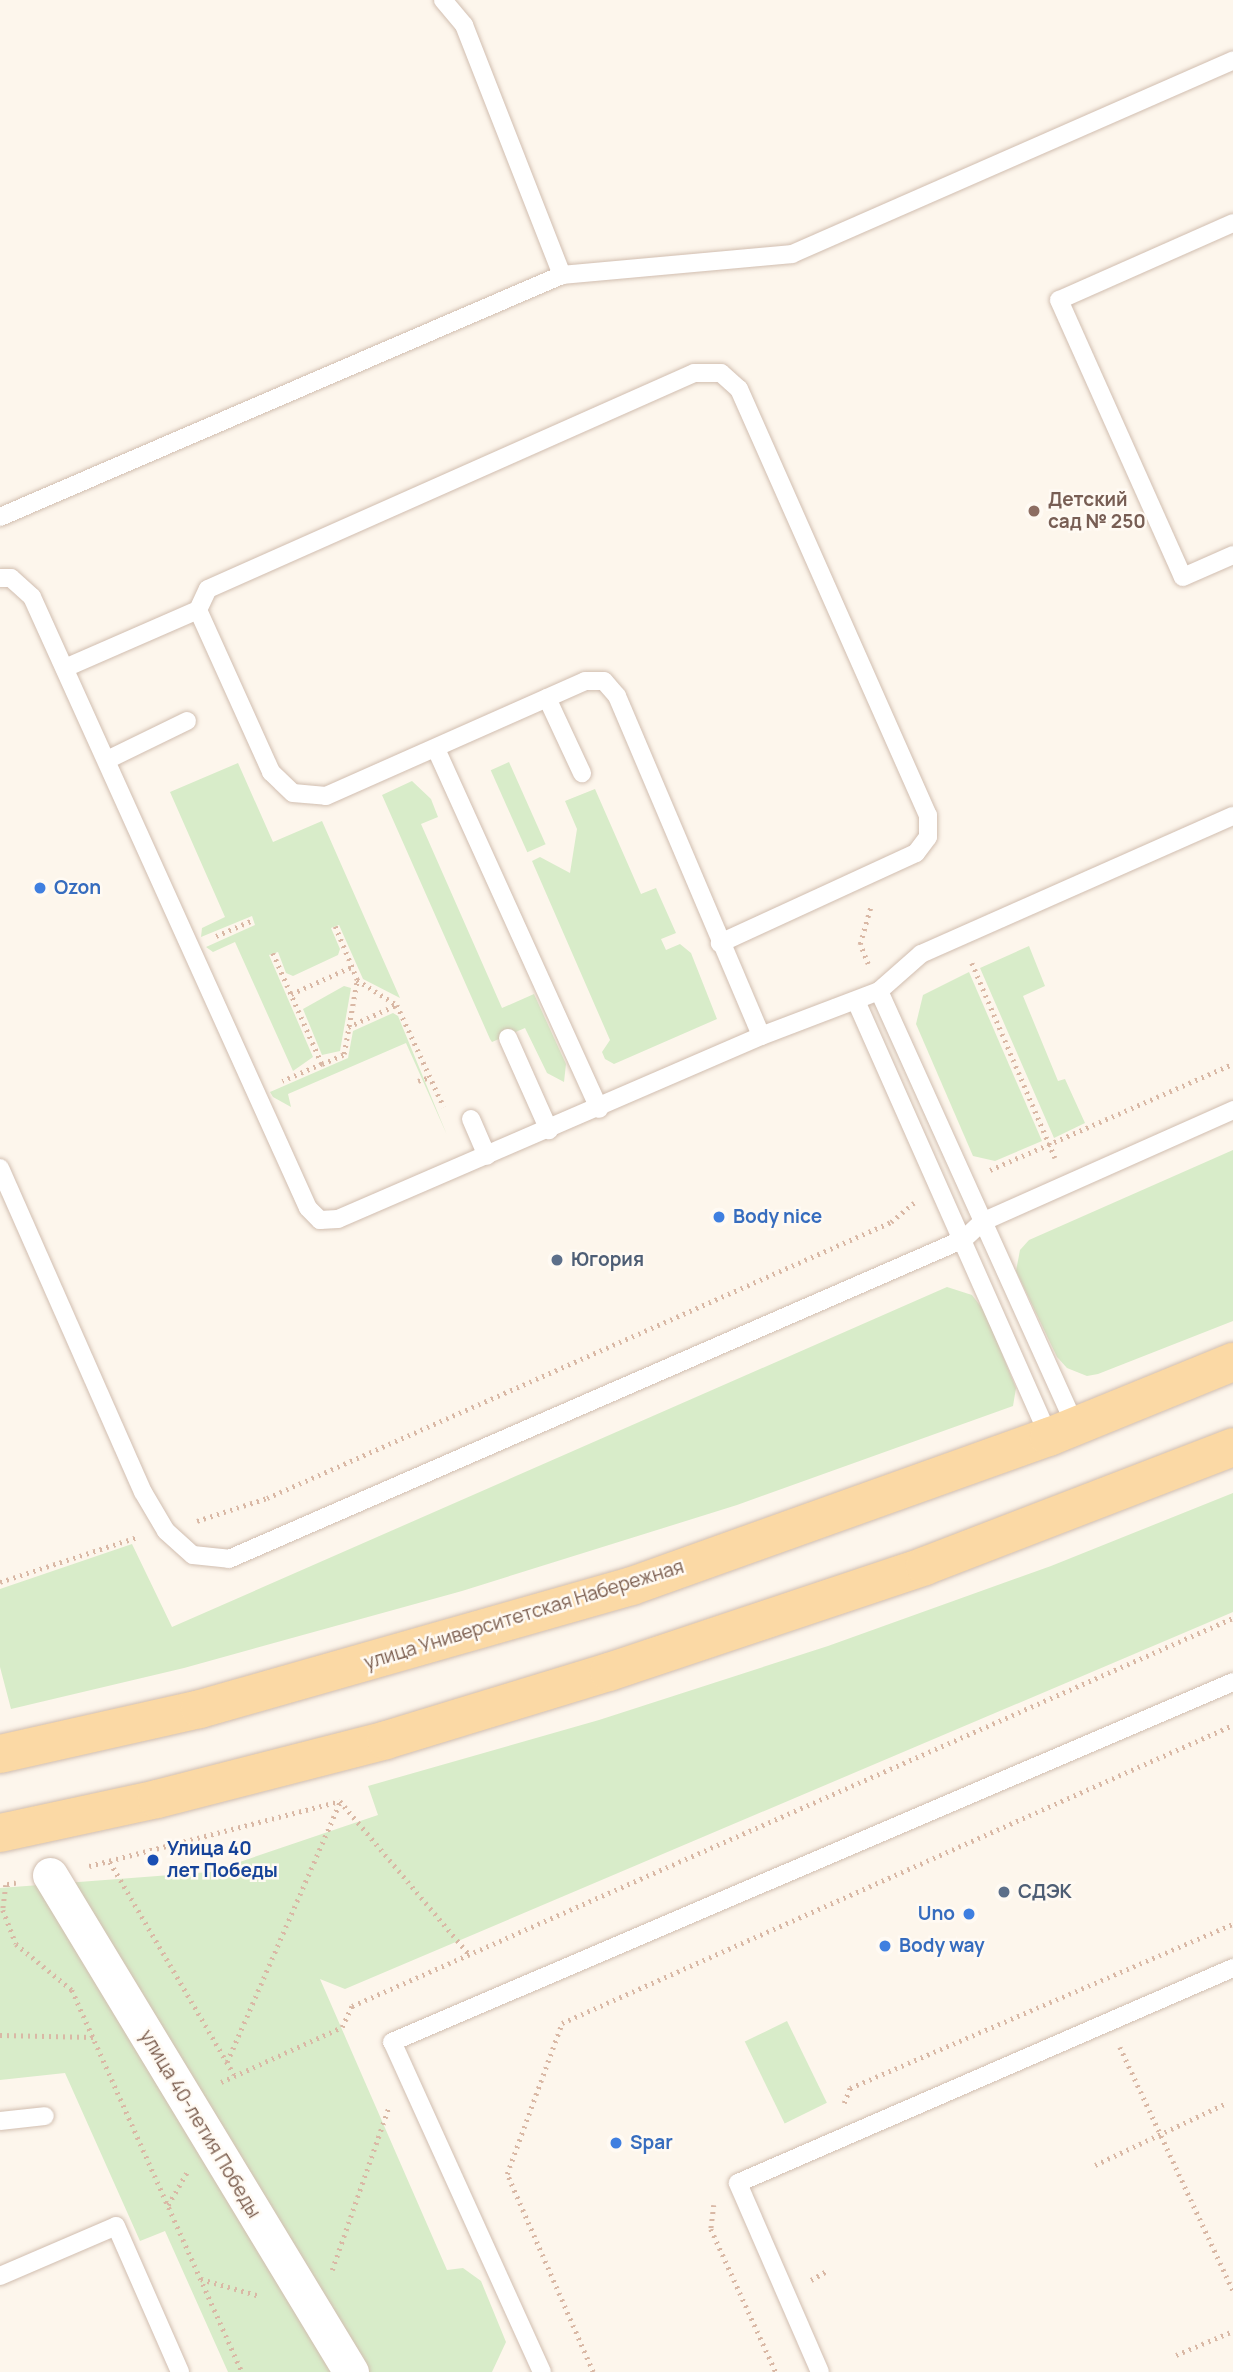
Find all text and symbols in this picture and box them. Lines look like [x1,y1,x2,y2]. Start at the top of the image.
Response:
place label: Детский сад № 250 [1048,489,1146,533]
marker: Детский сад № 250 [1026,503,1042,519]
place label: Ozon [54,877,101,899]
marker: Ozon [32,880,48,896]
place label: Body nice [733,1206,822,1228]
marker: Body nice [711,1209,727,1225]
place label: Югория [571,1249,644,1271]
marker: Югория [549,1252,565,1268]
street label: улица Университетская Набережная [361,1555,687,1675]
place label: Улица 40 лет Победы [167,1838,278,1882]
marker: Улица 40 лет Победы [145,1852,161,1868]
place label: СДЭК [1018,1881,1072,1903]
marker: СДЭК [996,1884,1012,1900]
place label: Uno [918,1903,955,1925]
marker: Uno [961,1906,977,1922]
place label: Body way [899,1935,985,1957]
marker: Body way [877,1938,893,1954]
street label: улица 40-летия Победы [135,2026,265,2222]
place label: Spar [630,2132,673,2154]
marker: Spar [608,2135,624,2151]

